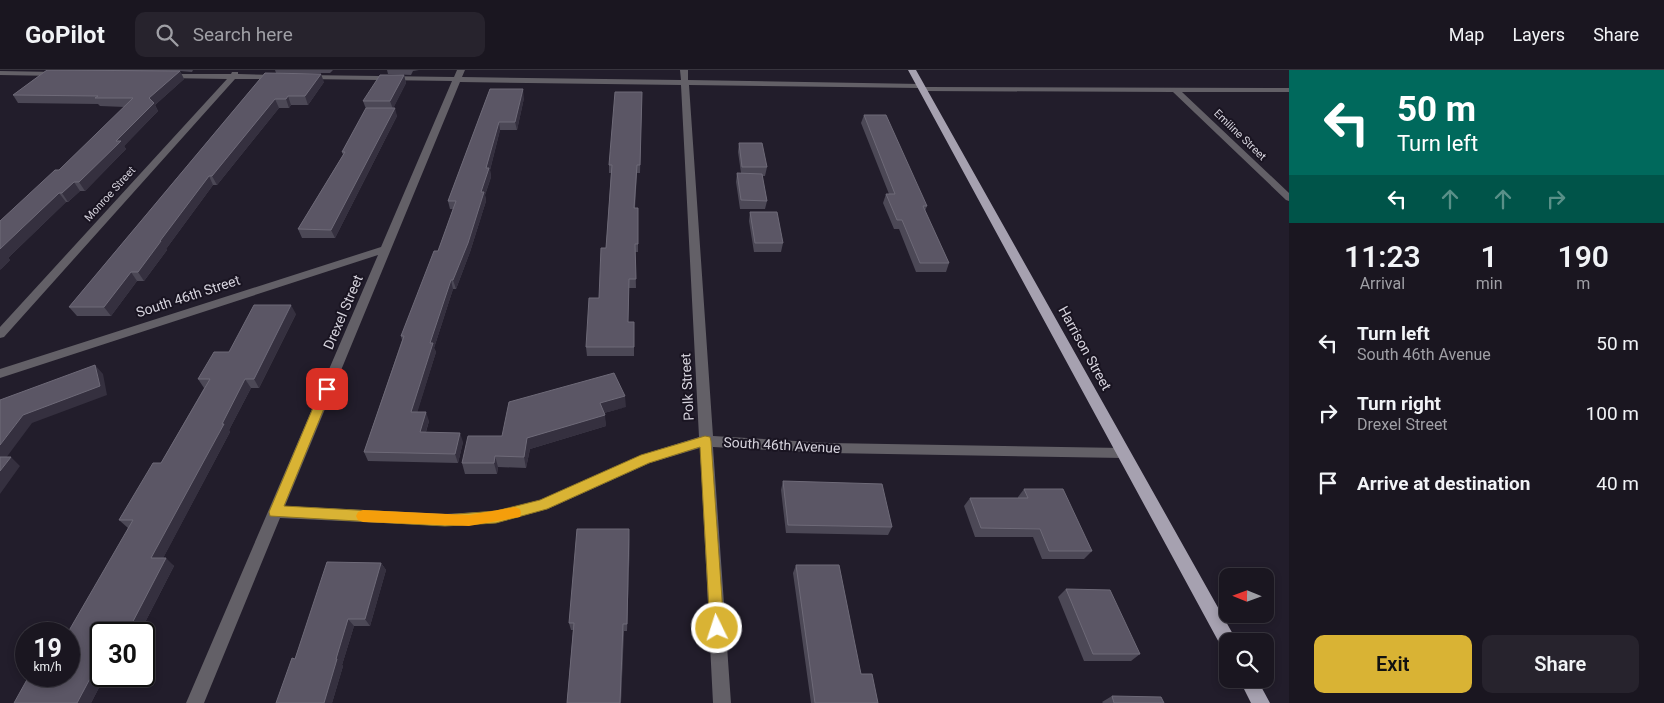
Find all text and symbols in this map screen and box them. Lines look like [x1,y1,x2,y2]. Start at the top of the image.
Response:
search box [135,12,485,57]
text: GoPilot [25,21,105,49]
icon: search [153,21,181,49]
text: Search here [193,23,293,46]
text: Map [1449,24,1484,45]
text: Layers [1512,24,1565,45]
text: Share [1593,24,1639,45]
text: 50 m [1397,89,1476,130]
icon: left [1314,90,1379,155]
street label: Emiline Street [1211,107,1269,163]
text: Turn left [1397,131,1478,156]
street label: Monroe Street [82,164,138,224]
icon: left [1383,185,1411,213]
icon: ahead [1436,185,1464,213]
icon: ahead [1489,185,1517,213]
icon: right [1542,185,1570,213]
text: 11:23 [1344,239,1421,274]
text: 1 [1481,239,1498,274]
text: 190 [1558,239,1609,274]
street label: South 46th Street [134,272,242,320]
street label: Drexel Street [320,272,366,352]
text: Arrival [1360,274,1405,293]
text: min [1476,274,1503,293]
text: m [1576,274,1590,293]
street label: Harrison Street [1055,303,1115,393]
text: Turn left [1357,322,1430,345]
icon: left [1314,329,1342,357]
text: 50 m [1596,332,1639,355]
text: South 46th Avenue [1357,345,1491,364]
street label: Polk Street [677,352,697,421]
pin [306,368,348,410]
icon: arrive [313,375,341,403]
text: Turn right [1357,392,1441,415]
icon: right [1314,399,1342,427]
text: 100 m [1586,402,1639,425]
text: Drexel Street [1357,415,1448,434]
street label: South 46th Avenue [723,434,841,456]
icon: arrive [1314,469,1342,497]
text: Arrive at destination [1357,472,1530,495]
text: 40 m [1596,472,1639,495]
north arrow [1219,568,1274,622]
map controls [1219,568,1274,688]
position arrow [690,601,742,653]
speed limit sign: 30 [90,622,155,687]
button: search [1219,633,1274,688]
text: 19 [33,634,62,663]
button: Exit [1314,635,1472,693]
button: Share [1482,635,1639,693]
text: km/h [33,660,62,674]

